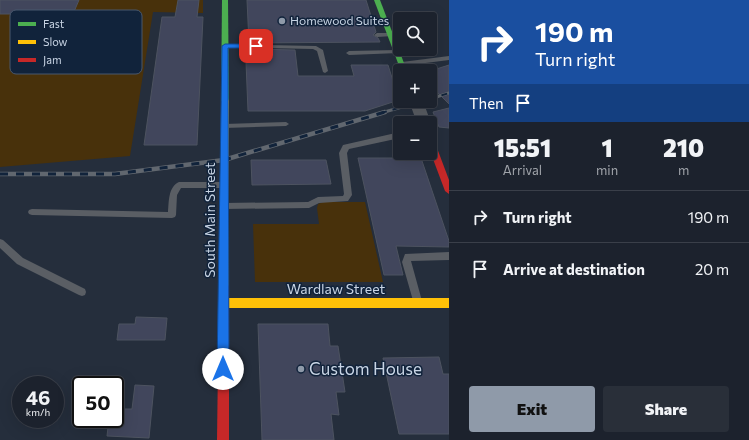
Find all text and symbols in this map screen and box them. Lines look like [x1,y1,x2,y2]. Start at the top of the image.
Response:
legend [10,10,142,74]
map controls [393,12,437,160]
button: search [393,12,437,56]
place label: Homewood Suites [290,13,389,27]
text: 190 m [535,14,613,48]
marker: Homewood Suites [277,16,287,26]
icon: right [469,16,521,68]
text: Fast [43,17,65,30]
pin [239,29,273,63]
text: Slow [43,35,68,48]
icon: arrive [245,35,267,57]
text: Turn right [535,48,615,70]
text: Jam [43,53,62,67]
button: + [393,64,437,108]
icon: arrive [512,92,534,114]
text: Then [469,94,504,112]
button: − [393,116,437,160]
text: 15:51 [494,133,551,162]
text: 1 [601,133,613,162]
text: 210 [663,133,704,162]
street label: South Main Street [201,162,218,278]
text: Arrival [503,162,542,178]
text: min [596,162,618,178]
text: m [678,162,689,178]
icon: right [469,206,491,228]
text: Turn right [503,208,572,226]
text: 190 m [688,208,729,226]
icon: arrive [469,258,491,280]
text: Arrive at destination [503,260,645,278]
text: 20 m [695,260,729,278]
street label: Wardlaw Street [287,280,385,297]
position arrow [202,348,244,390]
place label: Custom House [309,358,422,379]
marker: Custom House [296,364,306,374]
speed limit sign: 50 [72,376,124,428]
text: 46 [26,385,50,409]
button: Exit [469,386,595,432]
button: Share [603,386,729,432]
text: km/h [26,406,50,418]

